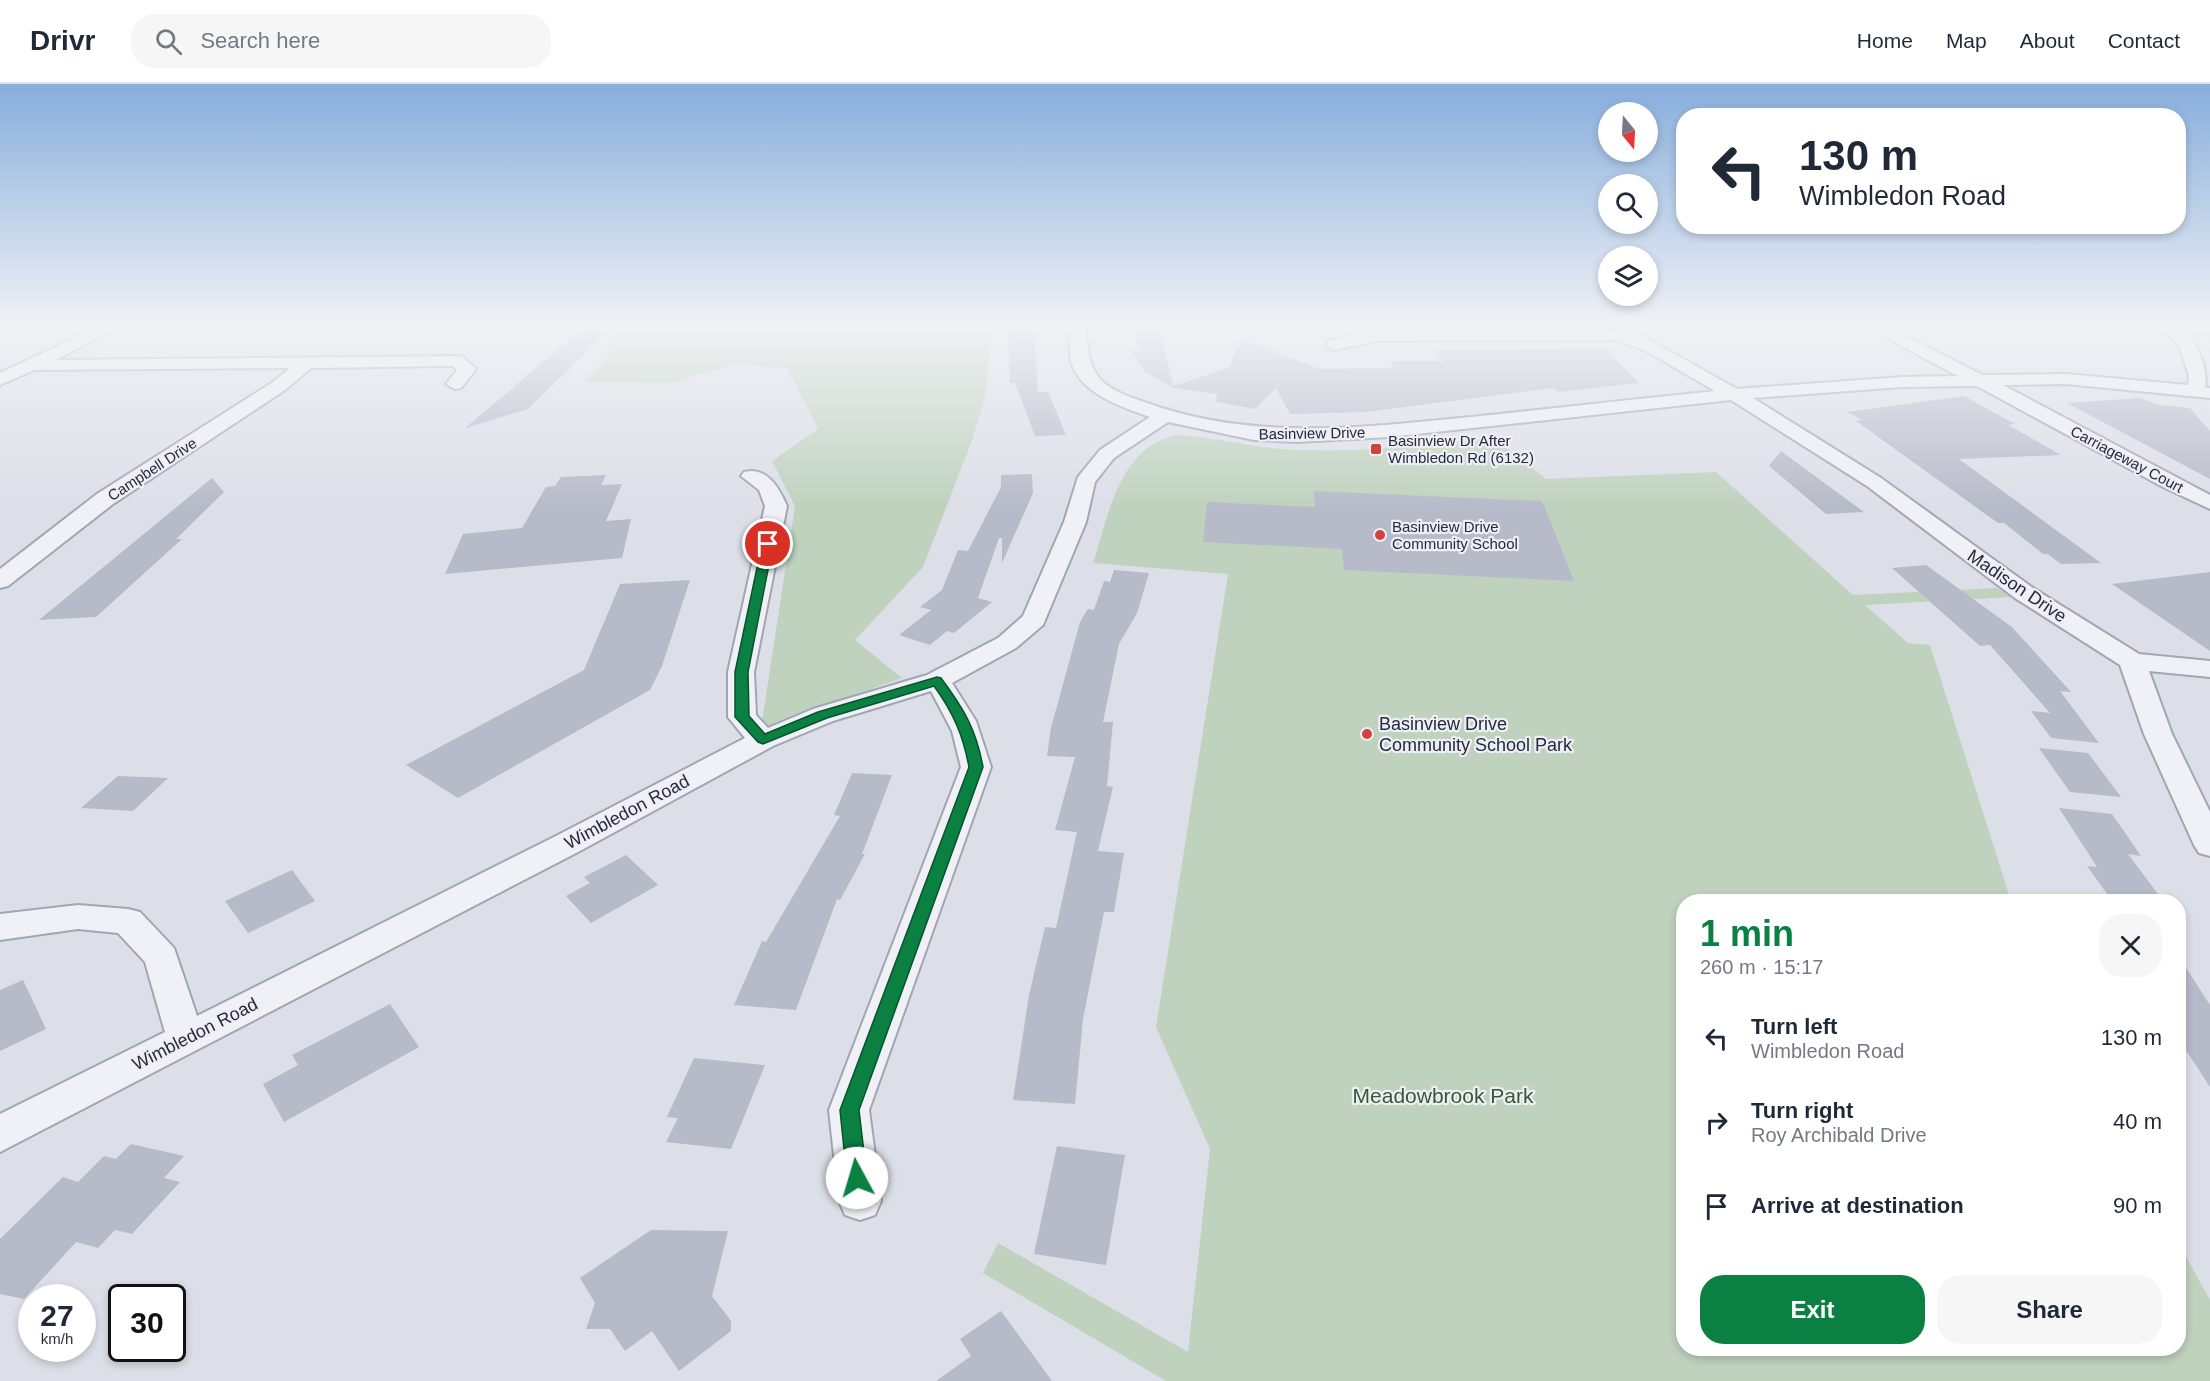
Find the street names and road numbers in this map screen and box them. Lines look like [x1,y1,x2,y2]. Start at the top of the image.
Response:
street label: Carriageway Court [2068,422,2187,496]
street label: Basinview Drive [1259,424,1365,442]
street label: Campbell Drive [104,434,200,504]
street label: Madison Drive [1964,546,2070,626]
street label: Wimbledon Road [561,771,693,853]
street label: Wimbledon Road [129,994,261,1074]

